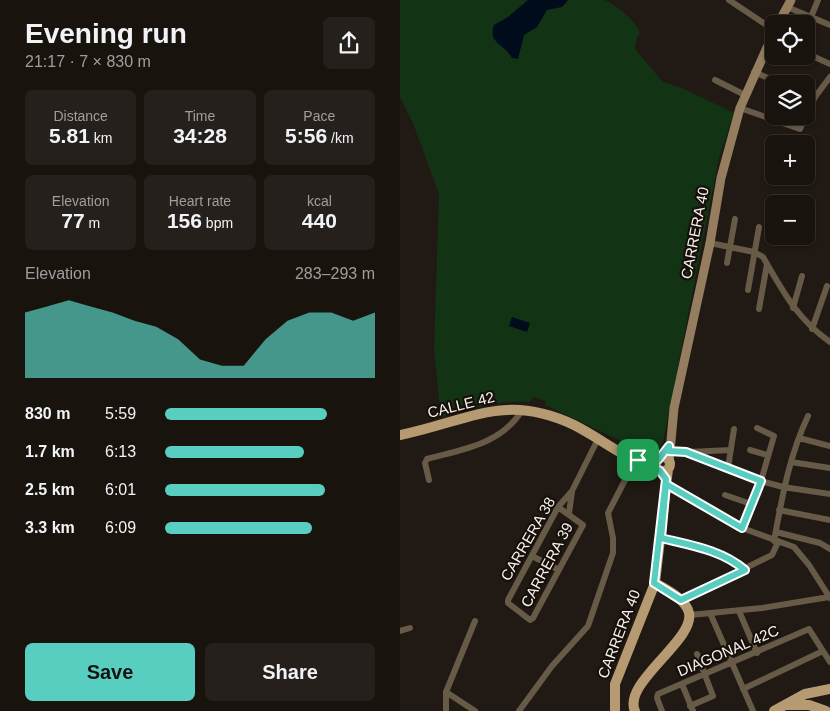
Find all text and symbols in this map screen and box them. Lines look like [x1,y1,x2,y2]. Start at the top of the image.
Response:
map controls [765,15,815,245]
button: locate [765,15,815,65]
button: share [323,17,375,69]
text: Evening run [25,18,187,49]
text: 21:17 · 7 × 830 m [25,53,151,70]
button: layers [765,75,815,125]
text: Distance [53,108,108,124]
text: Time [185,108,215,124]
text: Pace [303,108,335,124]
text: 5.81 [49,124,90,147]
text: 34:28 [173,124,227,147]
text: 5:56 [285,124,327,147]
text: km [90,130,112,146]
text: /km [327,130,354,146]
button: + [765,135,815,185]
street label: CARRERA 40 [677,185,712,280]
text: Elevation [52,193,109,209]
text: Heart rate [169,193,231,209]
text: kcal [307,193,332,209]
button: − [765,195,815,245]
text: 77 [61,209,85,232]
text: 156 [167,209,202,232]
text: 440 [302,209,337,232]
text: m [85,215,100,231]
text: bpm [202,215,233,231]
text: Elevation [25,265,91,282]
text: 283–293 m [295,265,375,282]
street label: CALLE 42 [426,388,496,421]
text: 830 m [25,405,70,422]
text: 5:59 [105,405,136,422]
pin [617,439,659,481]
text: 1.7 km [25,443,75,460]
text: 6:13 [105,443,136,460]
icon: arrive [624,446,652,474]
text: 2.5 km [25,481,75,498]
text: 6:01 [105,481,136,498]
street label: CARRERA 38 [497,494,558,583]
text: 3.3 km [25,519,75,536]
text: 6:09 [105,519,136,536]
street label: CARRERA 39 [517,520,576,610]
street label: CARRERA 40 [594,587,643,680]
street label: DIAGONAL 42C [674,621,781,680]
button: Save [25,643,195,701]
button: Share [205,643,375,701]

